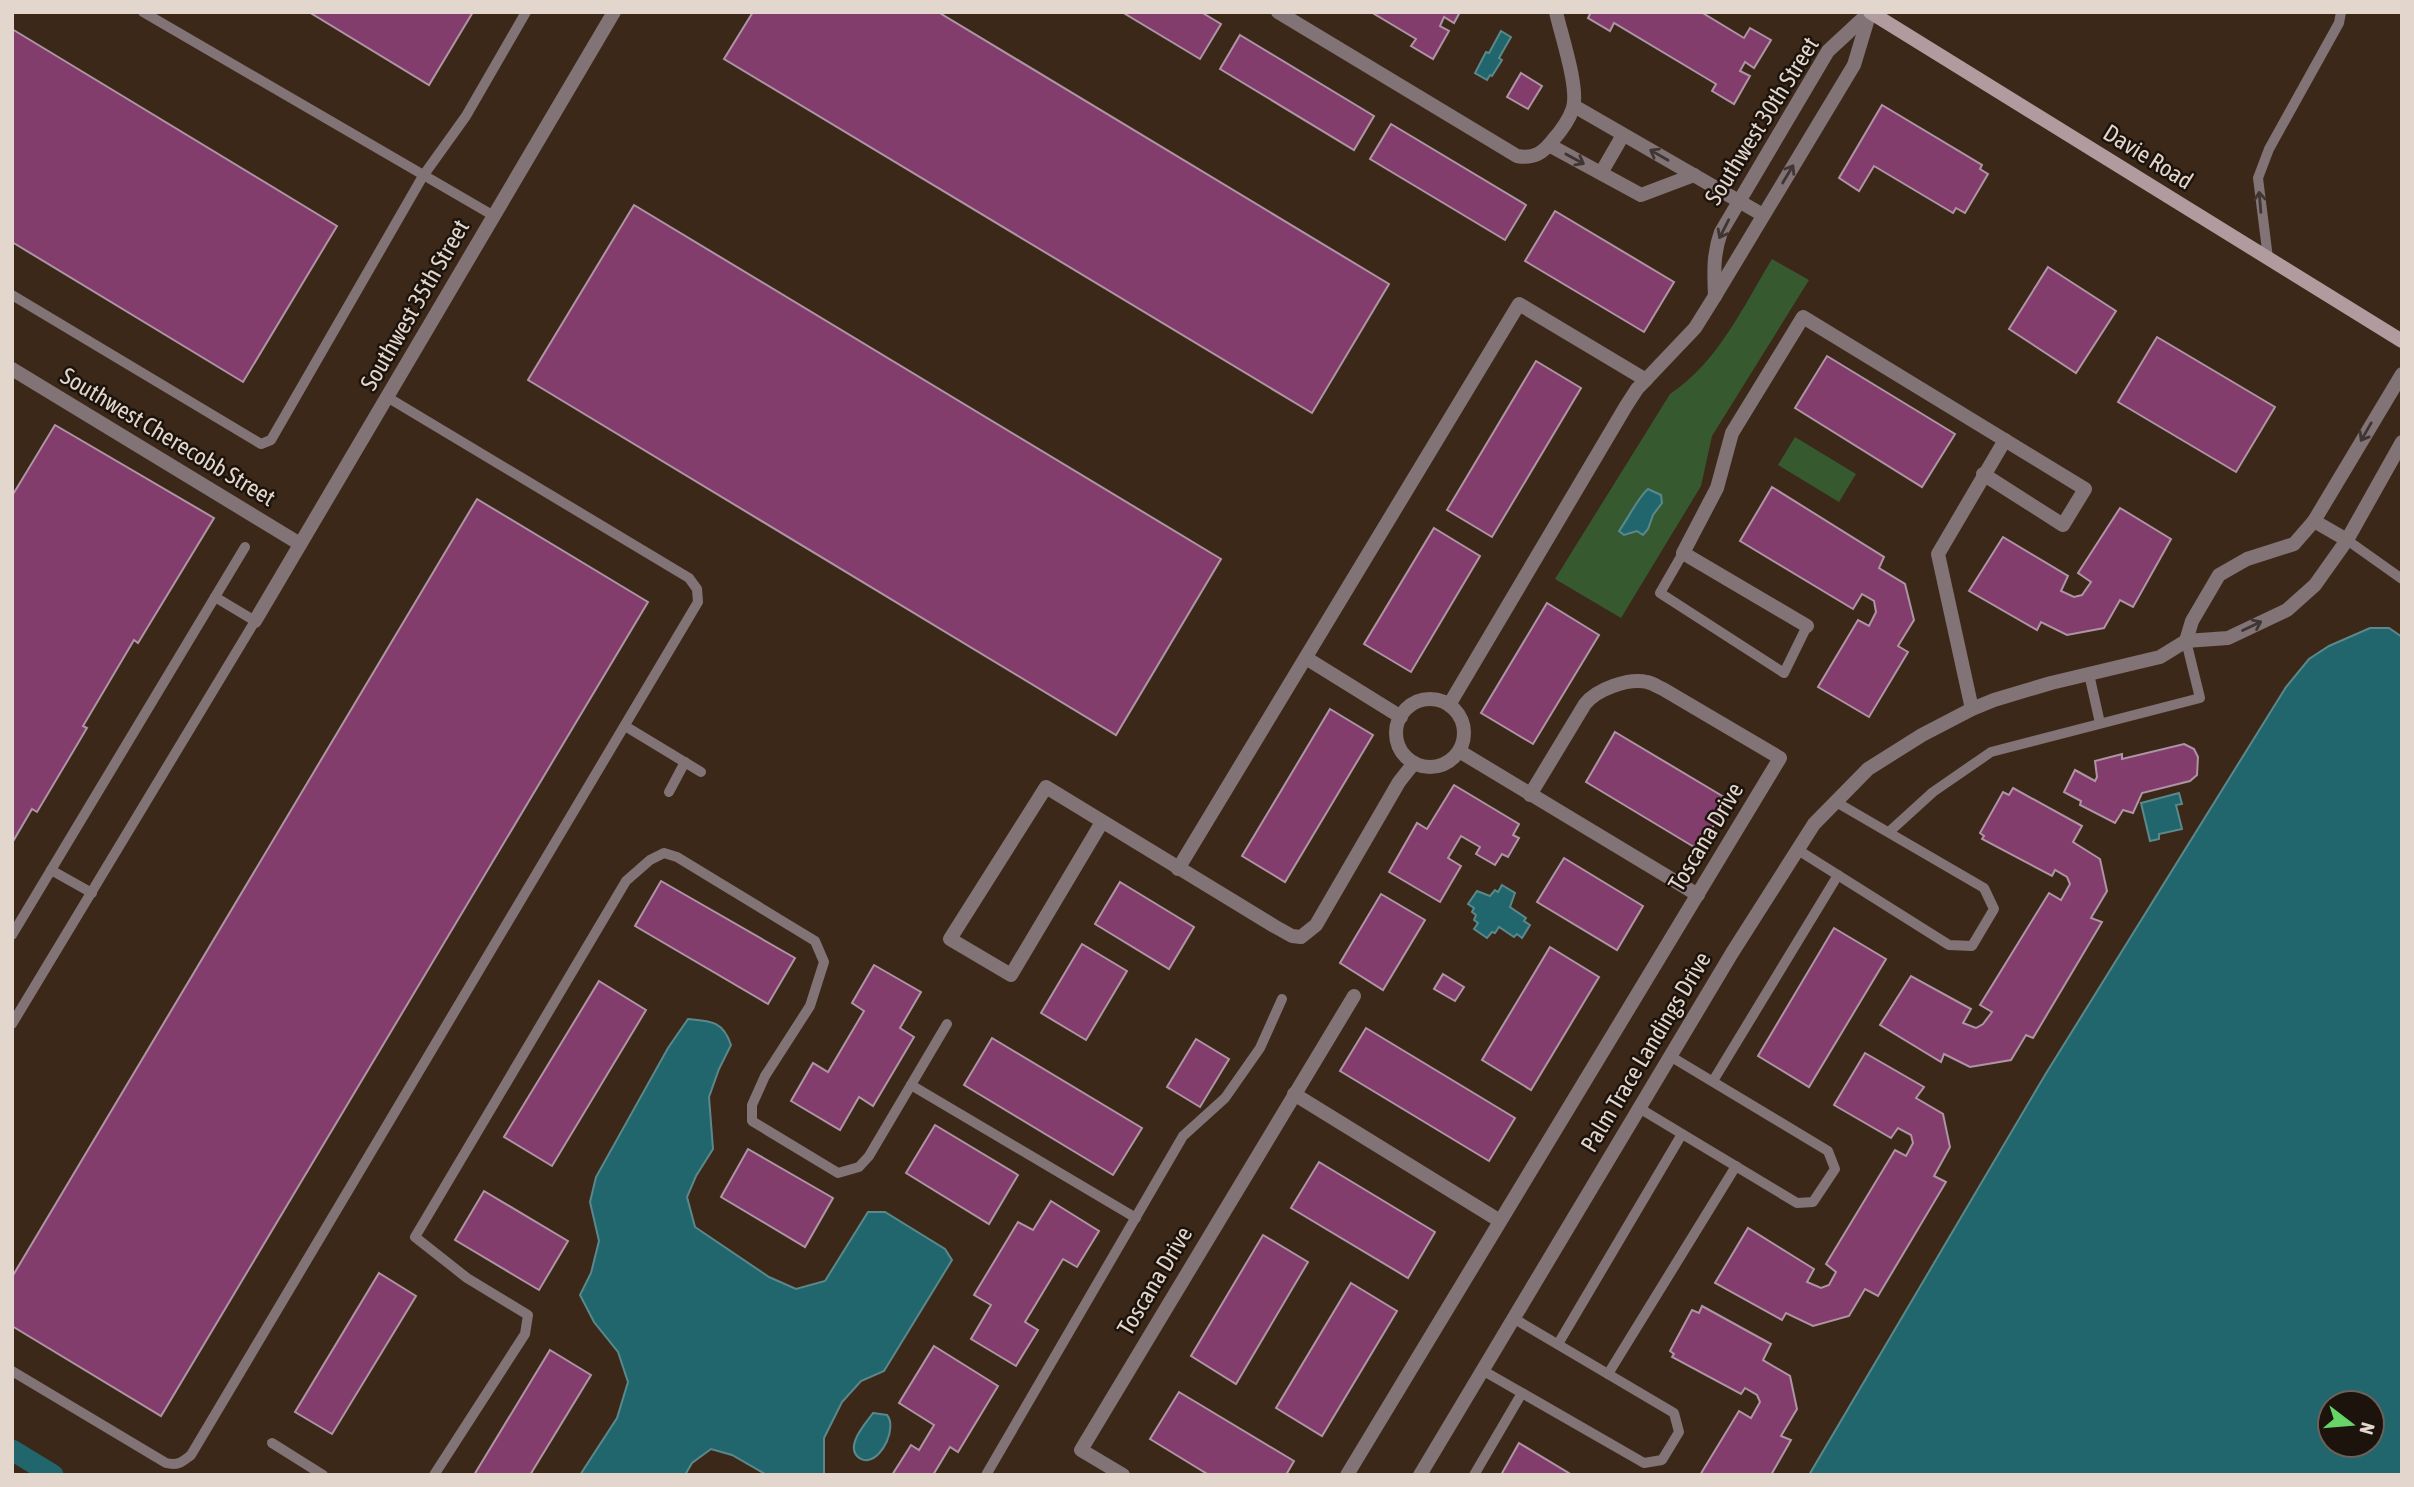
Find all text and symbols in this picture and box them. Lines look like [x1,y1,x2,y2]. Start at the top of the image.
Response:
street label: Southwest 30th Street [1699,32,1824,209]
street label: Davie Road [2099,119,2198,195]
one-way arrow [1649,148,1669,162]
one-way arrow [1564,153,1585,166]
one-way arrow [1781,165,1795,185]
one-way arrow [2253,191,2266,214]
street label: Southwest 35th Street [355,215,474,395]
one-way arrow [1716,219,1730,239]
street label: Southwest Cherecobb Street [56,362,280,511]
one-way arrow [2359,421,2372,442]
one-way arrow [2241,619,2262,633]
street label: Toscana Drive [1663,778,1748,896]
street label: Palm Trace Landings Drive [1575,947,1716,1157]
street label: Toscana Drive [1112,1222,1197,1340]
north arrow [2316,1389,2386,1459]
text: N [2355,1420,2379,1437]

